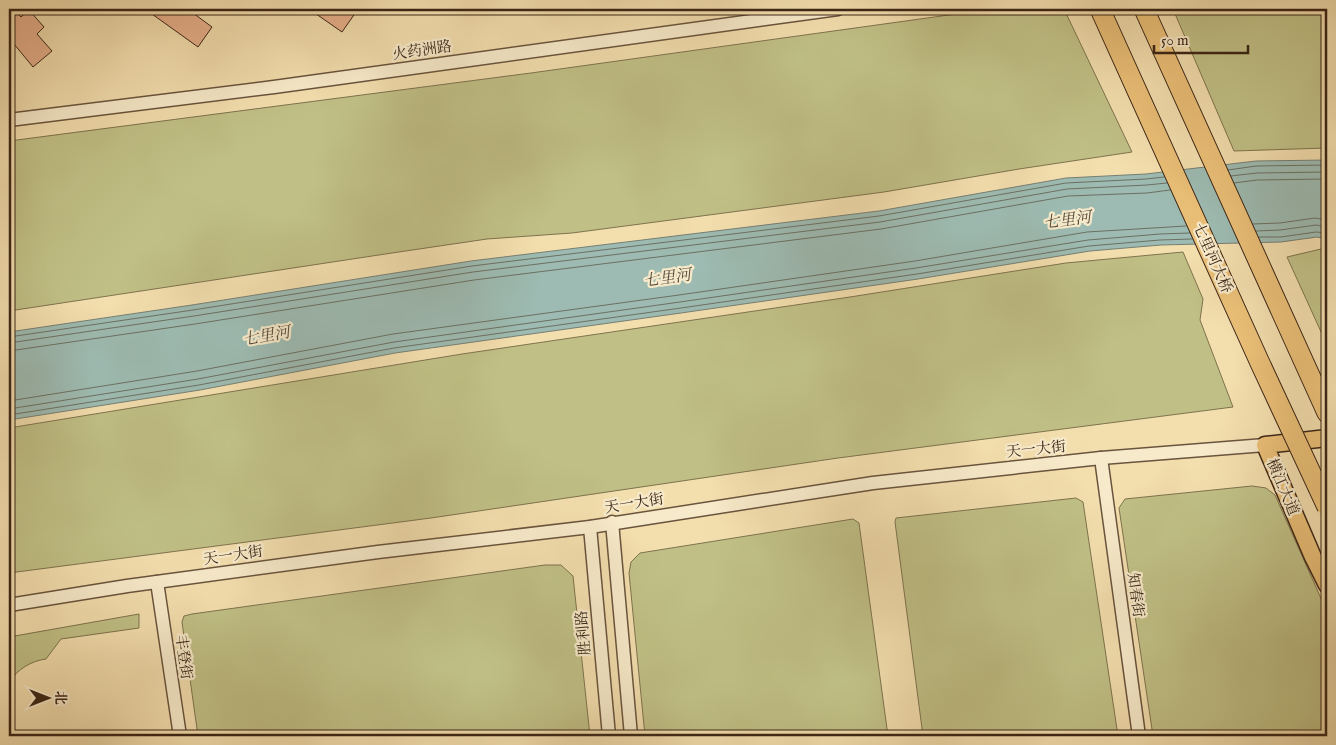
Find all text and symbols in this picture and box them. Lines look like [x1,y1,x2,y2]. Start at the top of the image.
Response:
scale bar [1154,22,1247,54]
text: 50 m [1161,31,1189,50]
street label: 火药洲路 [391,37,453,64]
water label: 七里河 [1042,208,1095,234]
street label: 七里河大桥 [1189,220,1236,296]
water label: 七里河 [642,265,695,292]
water label: 七里河 [241,322,295,351]
street label: 天一大街 [1005,437,1067,462]
street label: 横江大道 [1262,456,1303,519]
street label: 天一大街 [603,489,665,518]
street label: 天一大街 [202,542,264,569]
street label: 知春街 [1123,571,1148,619]
street label: 胜利路 [572,610,595,656]
street label: 丰登街 [171,633,196,681]
north arrow [22,672,72,722]
text: 北 [51,691,69,705]

